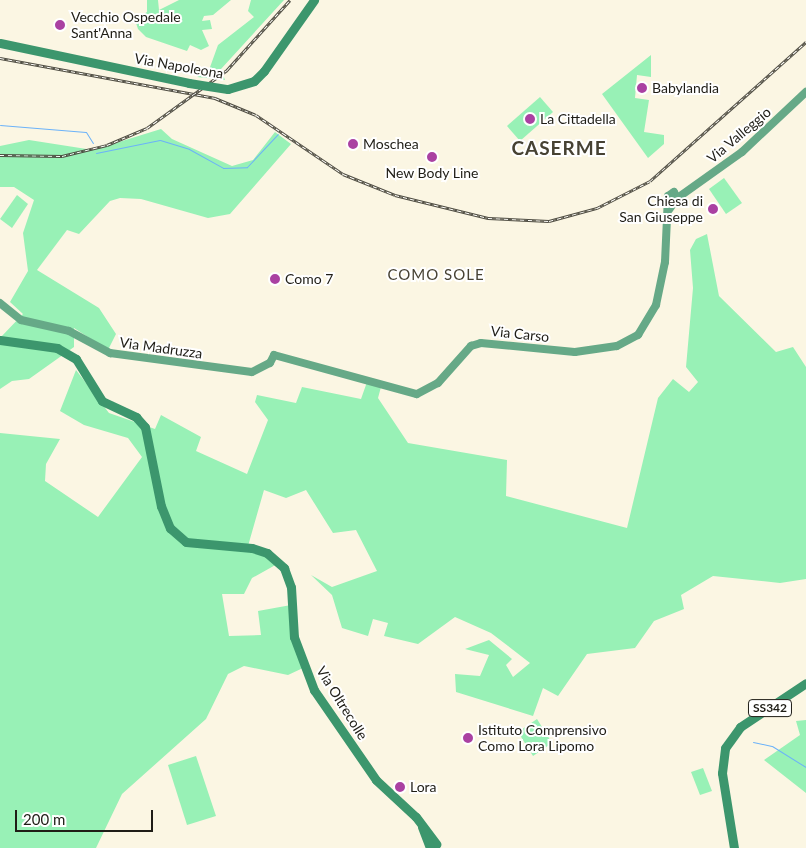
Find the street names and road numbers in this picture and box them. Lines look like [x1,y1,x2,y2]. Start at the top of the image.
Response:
street label: Via Napoleona [133,50,225,82]
street label: Via Valleggio [703,103,775,167]
street label: Via Carso [490,323,550,345]
street label: Via Madruzza [118,334,204,362]
street label: Via Oltrecolle [313,663,371,743]
road number: SS342 [748,698,792,718]

